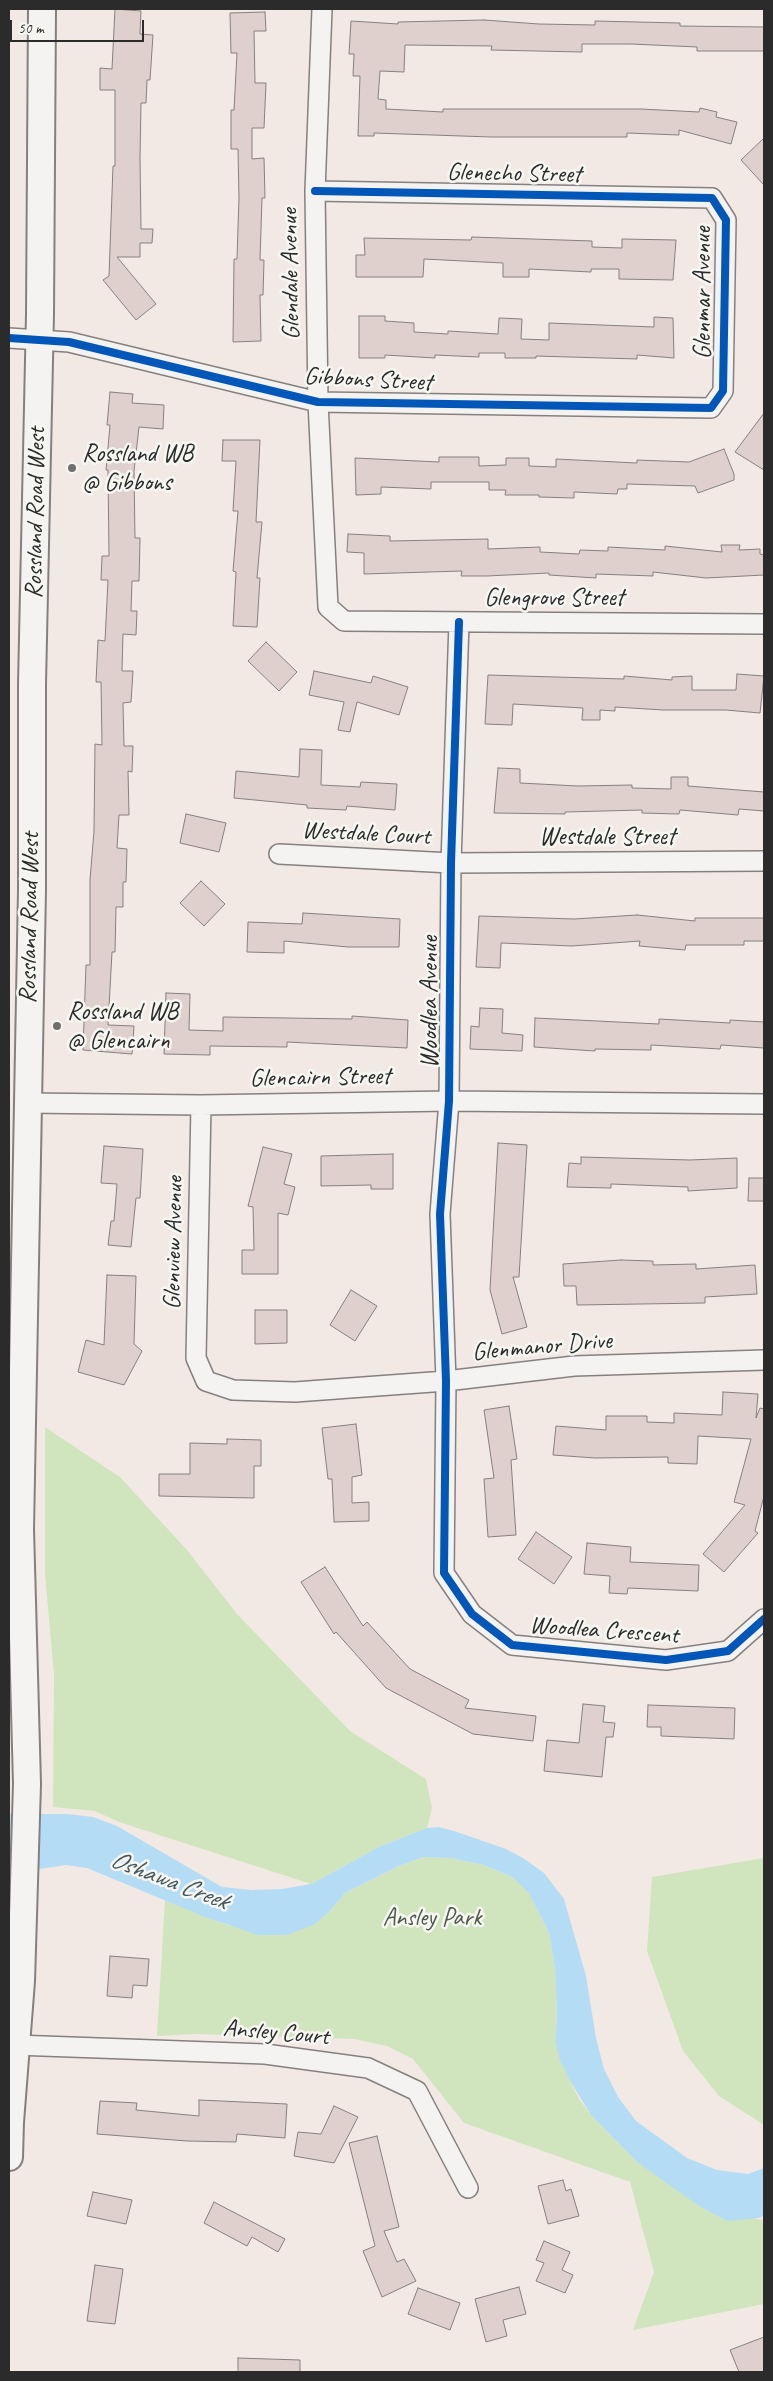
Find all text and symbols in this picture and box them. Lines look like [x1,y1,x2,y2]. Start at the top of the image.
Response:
scale bar [12,10,146,42]
text: 50 m [18,19,44,38]
street label: Glenecho Street [447,158,581,190]
street label: Glendale Avenue [275,208,307,340]
street label: Glenmar Avenue [688,227,718,359]
street label: Gibbons Street [303,362,433,398]
street label: Rossland Road West [20,427,52,599]
place label: Rossland WB @ Gibbons [82,439,193,498]
marker: Rossland WB @ Gibbons [66,462,78,474]
street label: Glengrove Street [484,583,624,613]
street label: Westdale Court [301,816,431,852]
street label: Westdale Street [539,822,675,852]
street label: Rossland Road West [14,832,46,1004]
street label: Woodlea Avenue [415,936,445,1068]
place label: Rossland WB @ Glencairn [67,997,178,1056]
marker: Rossland WB @ Glencairn [51,1020,63,1032]
street label: Glencairn Street [249,1062,391,1094]
street label: Glenview Avenue [158,1176,190,1310]
street label: Glenmanor Drive [471,1326,613,1368]
street label: Woodlea Crescent [529,1611,679,1651]
water label: Oshawa Creek [106,1844,232,1918]
park label: Ansley Park [383,1903,481,1933]
street label: Ansley Court [222,2013,330,2053]

